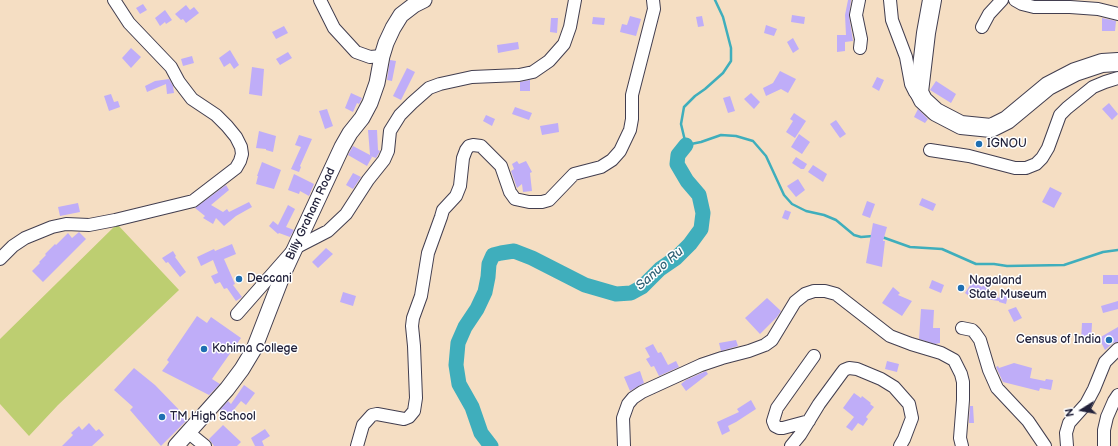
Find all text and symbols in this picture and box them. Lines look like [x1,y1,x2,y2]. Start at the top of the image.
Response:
place label: IGNOU [987,137,1027,151]
marker: IGNOU [974,139,984,149]
street label: Billy Graham Road [283,165,339,263]
water label: Sanuo Ru [633,244,687,294]
place label: Deccani [247,272,292,286]
marker: Deccani [234,274,244,284]
place label: Nagaland State Museum [969,274,1047,302]
marker: Nagaland State Museum [956,283,966,293]
place label: Census of India [1016,333,1101,347]
marker: Census of India [1104,335,1114,345]
place label: Kohima College [212,342,298,356]
marker: Kohima College [199,344,209,354]
north arrow [1062,390,1102,430]
text: N [1063,407,1077,418]
place label: TM High School [170,410,256,424]
marker: TM High School [157,412,167,422]

